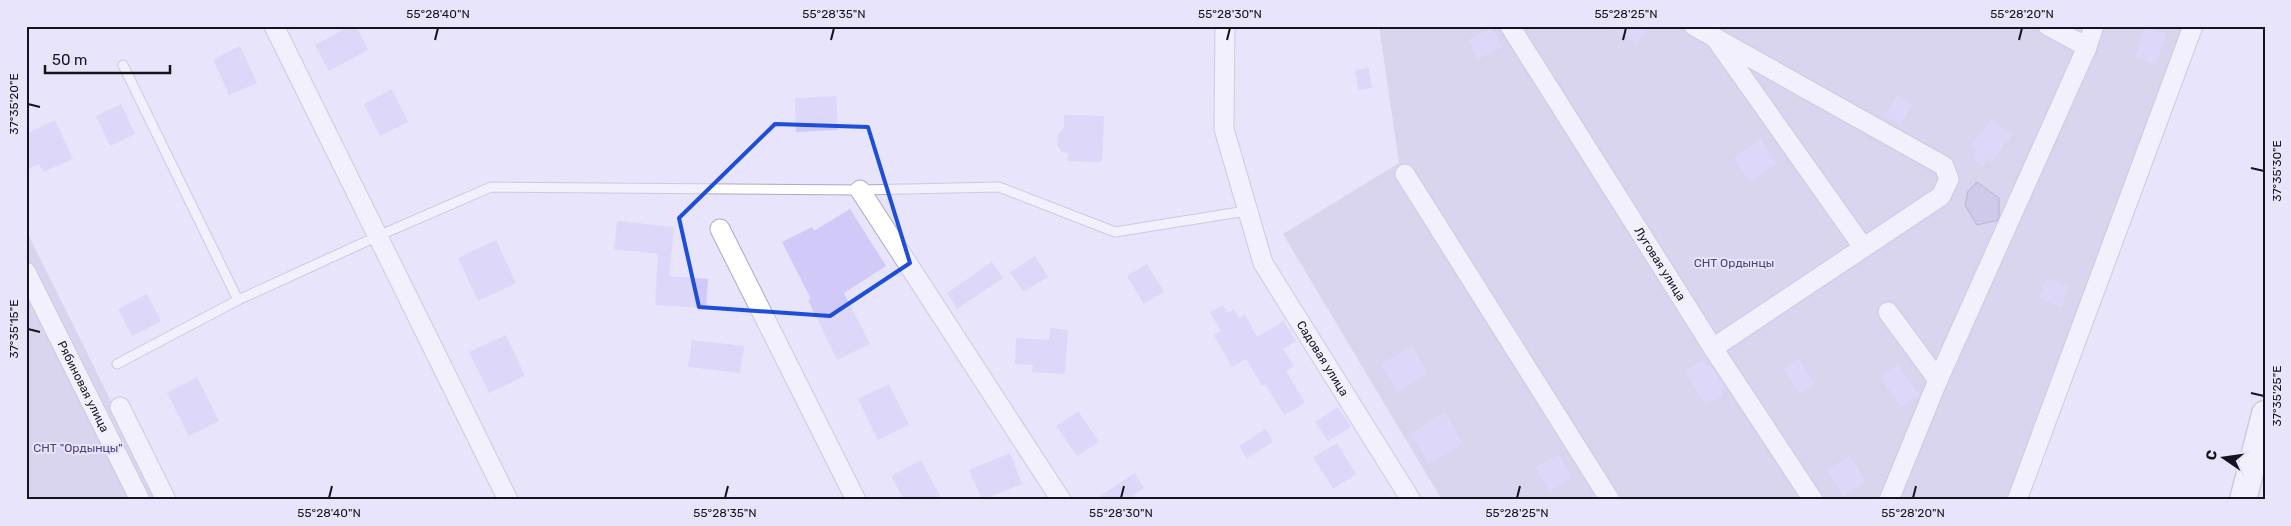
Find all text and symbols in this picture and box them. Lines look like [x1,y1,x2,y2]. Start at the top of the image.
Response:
text: 55°28'40"N [406,7,470,21]
text: 55°28'35"N [802,7,866,21]
text: 55°28'30"N [1198,7,1262,21]
text: 55°28'25"N [1594,7,1658,21]
text: 55°28'20"N [1990,7,2054,21]
scale bar [45,42,170,74]
text: 50 m [52,51,87,69]
text: 37°35'20"E [7,73,21,135]
text: 37°35'30"E [2270,140,2284,202]
street label: Луговая улица [1631,224,1688,303]
park label: СНТ Ордынцы [1694,256,1774,270]
text: 37°35'15"E [7,299,21,359]
street label: Садовая улица [1294,318,1351,399]
street label: Рябиновая улица [55,339,112,434]
text: 37°35'25"E [2270,366,2284,426]
north arrow [2198,434,2248,484]
park label: СНТ "Ордынцы" [33,441,123,455]
text: С [2202,448,2221,462]
text: 55°28'40"N [297,506,361,520]
text: 55°28'35"N [693,506,757,520]
text: 55°28'30"N [1089,506,1153,520]
text: 55°28'25"N [1485,506,1549,520]
text: 55°28'20"N [1881,506,1945,520]

